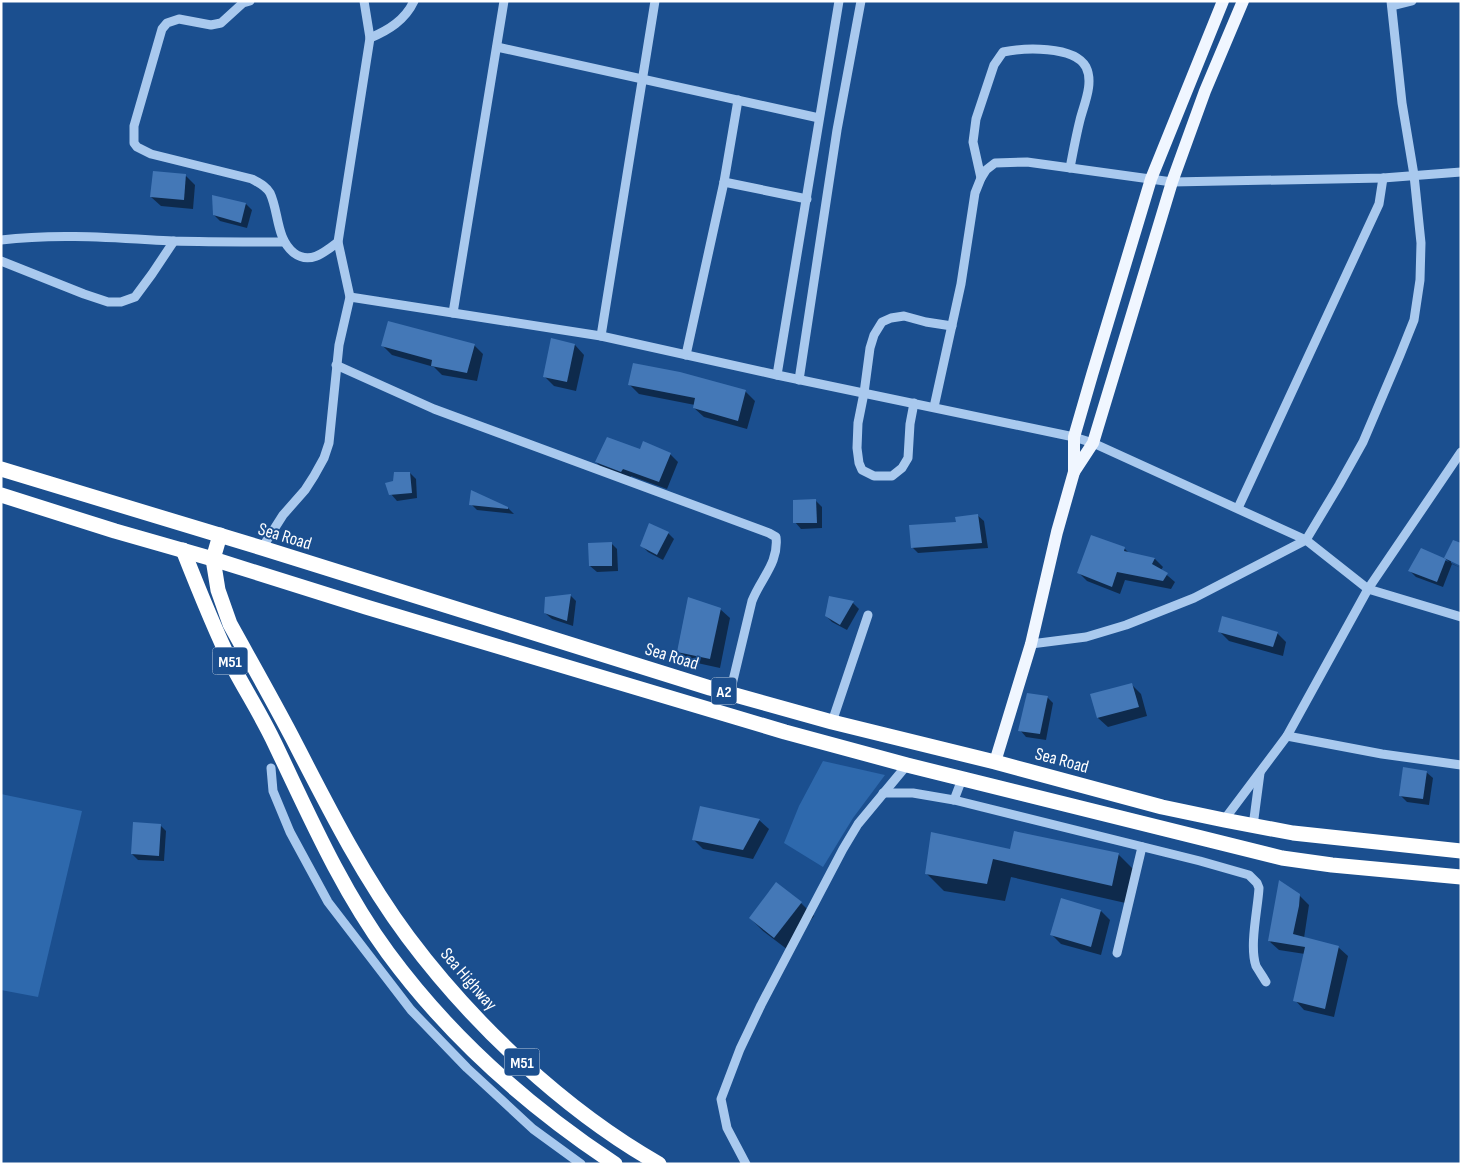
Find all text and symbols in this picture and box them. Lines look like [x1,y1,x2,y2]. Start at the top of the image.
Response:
street label: Sea Road [256,518,314,555]
street label: Sea Road [643,638,701,675]
road number: M51 [212,648,248,674]
road number: A2 [712,678,736,704]
street label: Sea Road [1033,743,1091,778]
street label: Sea Highway [436,944,501,1015]
road number: M51 [504,1048,540,1076]

